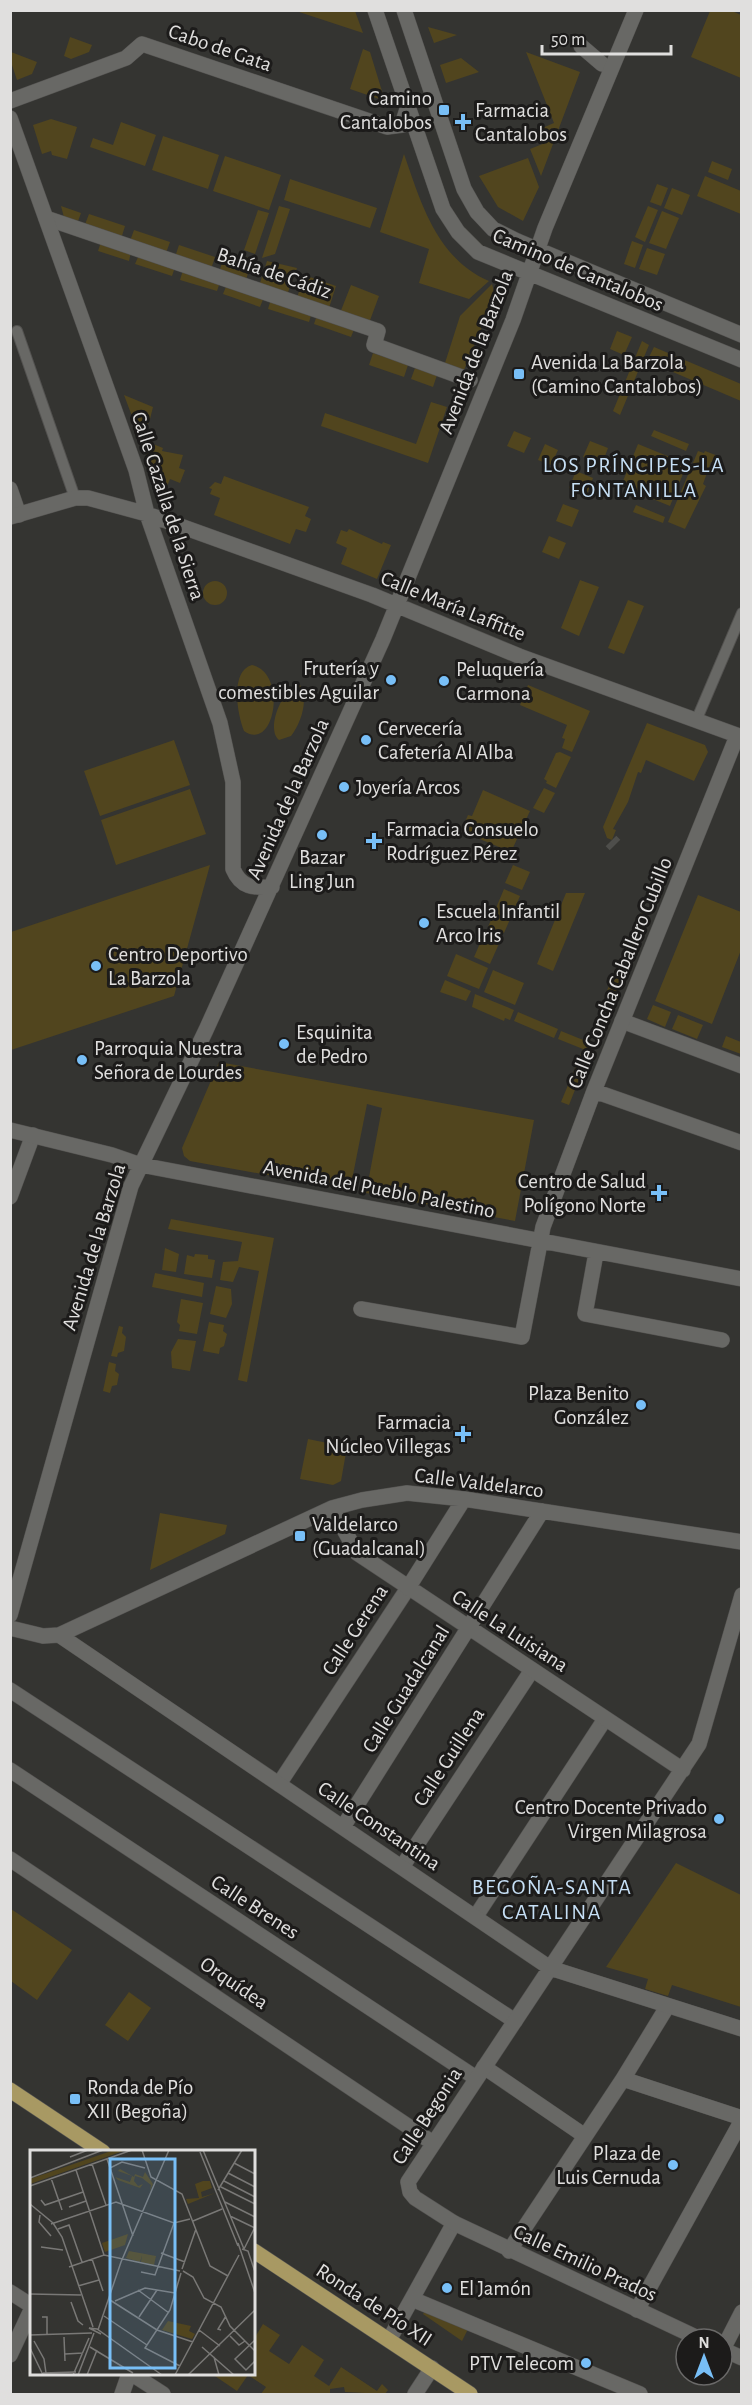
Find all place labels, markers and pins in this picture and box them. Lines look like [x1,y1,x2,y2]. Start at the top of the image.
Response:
place label: Camino Cantalobos [340,88,432,133]
place label: Farmacia Cantalobos [475,100,567,145]
marker: Camino Cantalobos [437,103,451,117]
marker: Farmacia Cantalobos [456,115,470,129]
place label: Avenida La Barzola (Camino Cantalobos) [531,352,702,397]
marker: Avenida La Barzola (Camino Cantalobos) [512,367,526,381]
place label: Frutería y comestibles Aguilar [218,658,379,703]
place label: Peluquería Carmona [456,659,545,704]
marker: Frutería y comestibles Aguilar [384,673,398,687]
marker: Peluquería Carmona [437,674,451,688]
place label: Cervecería Cafetería Al Alba [378,718,514,763]
marker: Cervecería Cafetería Al Alba [359,733,373,747]
place label: Joyería Arcos [356,777,460,798]
marker: Joyería Arcos [337,780,351,794]
place label: Farmacia Consuelo Rodríguez Pérez [386,819,539,864]
marker: Bazar Ling Jun [315,828,329,842]
marker: Farmacia Consuelo Rodríguez Pérez [367,834,381,848]
place label: Bazar Ling Jun [289,847,355,892]
place label: Escuela Infantil Arco Iris [436,901,560,946]
marker: Escuela Infantil Arco Iris [417,916,431,930]
place label: Centro Deportivo La Barzola [108,944,248,989]
marker: Centro Deportivo La Barzola [89,959,103,973]
place label: Esquinita de Pedro [296,1022,373,1067]
marker: Esquinita de Pedro [277,1037,291,1051]
place label: Parroquia Nuestra Señora de Lourdes [94,1038,243,1083]
marker: Parroquia Nuestra Señora de Lourdes [75,1053,89,1067]
place label: Centro de Salud Polígono Norte [518,1171,646,1216]
marker: Centro de Salud Polígono Norte [650,1184,668,1202]
place label: Plaza Benito González [528,1383,629,1428]
marker: Plaza Benito González [634,1398,648,1412]
place label: Farmacia Núcleo Villegas [325,1412,451,1457]
marker: Farmacia Núcleo Villegas [456,1427,470,1441]
place label: Valdelarco (Guadalcanal) [312,1514,426,1559]
marker: Valdelarco (Guadalcanal) [293,1529,307,1543]
place label: Centro Docente Privado Virgen Milagrosa [515,1797,707,1842]
marker: Centro Docente Privado Virgen Milagrosa [712,1812,726,1826]
place label: Ronda de Pío XII (Begoña) [87,2077,193,2122]
marker: Ronda de Pío XII (Begoña) [68,2092,82,2106]
place label: Plaza de Luis Cernuda [556,2143,661,2188]
marker: Plaza de Luis Cernuda [666,2158,680,2172]
place label: El Jamón [459,2278,531,2299]
marker: El Jamón [440,2281,454,2295]
place label: PTV Telecom [469,2353,574,2374]
marker: PTV Telecom [579,2356,593,2370]

